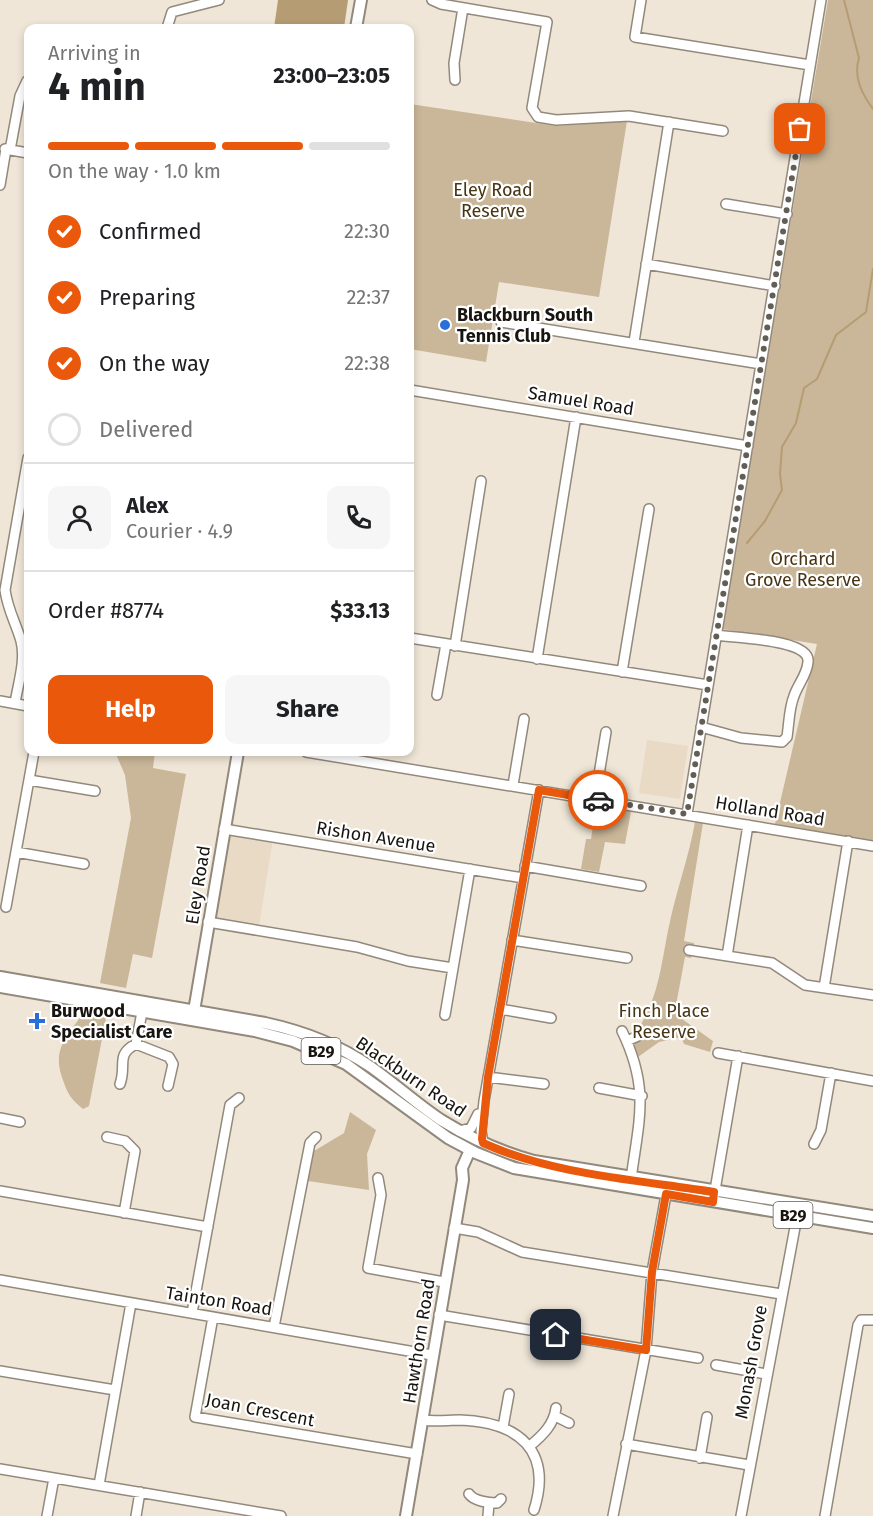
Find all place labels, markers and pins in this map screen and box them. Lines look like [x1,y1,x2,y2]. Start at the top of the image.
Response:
pin [774,103,825,154]
place label: Blackburn South Tennis Club [457,304,593,347]
marker: Blackburn South Tennis Club [438,318,452,332]
place label: Burwood Specialist Care [51,1000,172,1043]
marker: Burwood Specialist Care [28,1012,46,1030]
pin [530,1309,581,1360]

